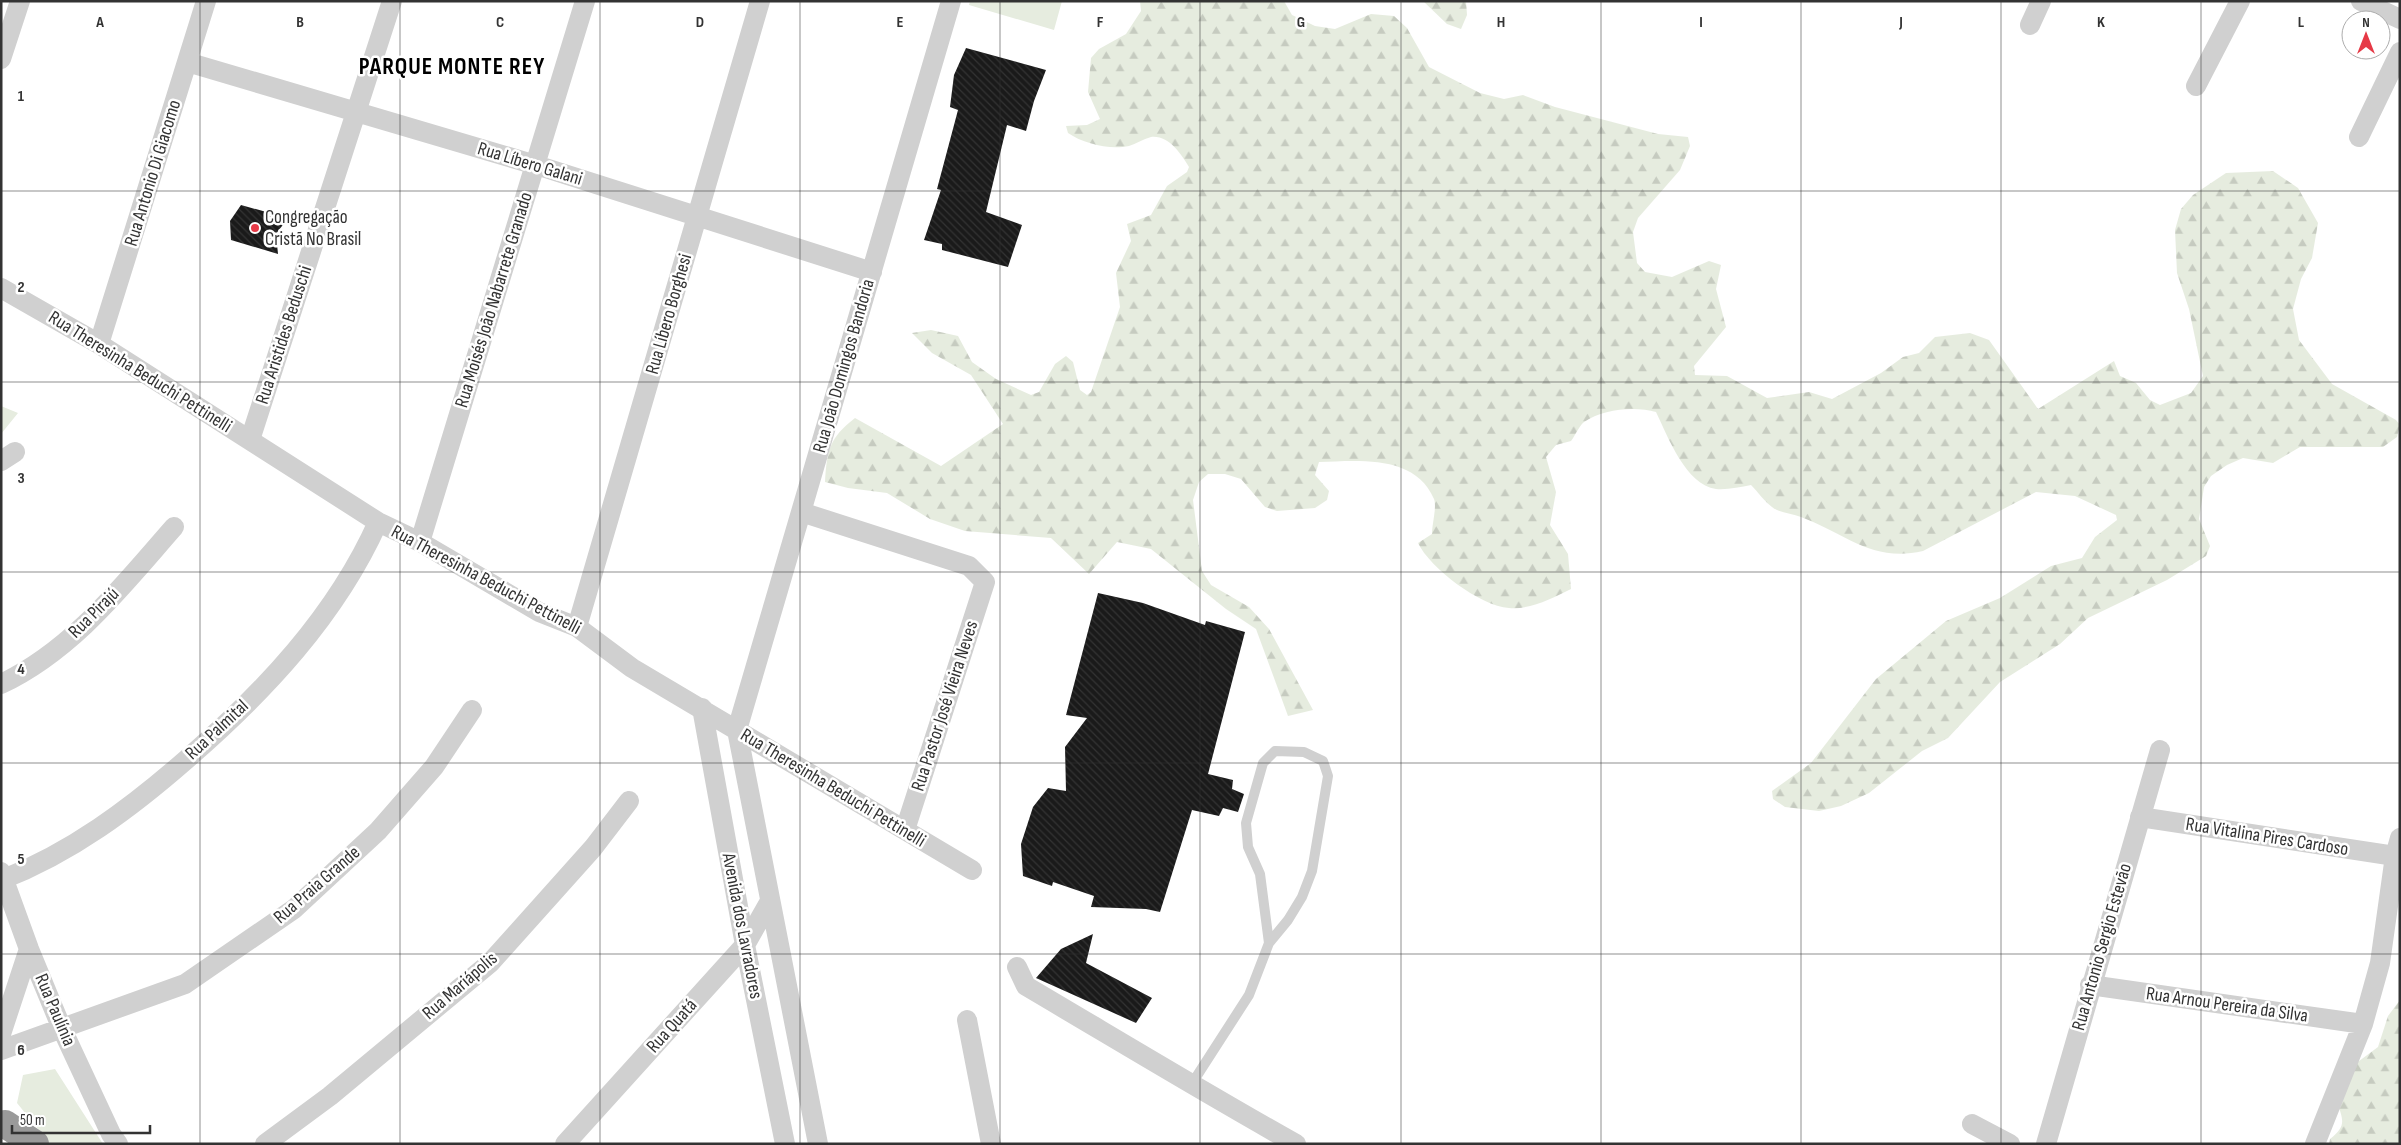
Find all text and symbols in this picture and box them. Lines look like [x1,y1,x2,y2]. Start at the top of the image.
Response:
north arrow [2341,10,2391,60]
text: A [95,13,104,32]
text: B [296,13,304,32]
text: C [496,13,504,32]
text: D [696,13,704,32]
text: E [897,13,904,32]
text: F [1097,13,1104,32]
text: G [1297,13,1305,32]
text: H [1497,13,1505,32]
text: I [1699,13,1703,32]
text: J [1898,13,1903,32]
text: K [2097,13,2105,32]
text: L [2298,13,2305,32]
text: N [2362,14,2370,31]
district label: PARQUE MONTE REY [359,52,545,81]
text: 1 [18,87,25,106]
street label: Rua Antonio Di Giacomo [120,97,186,249]
street label: Rua Líbero Galani [475,137,585,191]
street label: Rua Moisés João Nabarrete Granado [450,190,538,410]
place label: Congregação Cristã No Brasil [265,206,361,251]
marker: Congregação Cristã No Brasil [249,222,261,234]
street label: Rua Líbero Borghesi [641,251,697,377]
street label: Rua Aristides Beduschi [251,263,317,407]
street label: Rua João Domingos Bandoria [808,277,880,455]
text: 2 [17,278,25,297]
street label: Rua Theresinha Beduchi Pettinelli [44,306,236,438]
text: 3 [17,469,25,488]
street label: Rua Theresinha Beduchi Pettinelli [387,520,585,640]
street label: Rua Pirajú [64,583,124,643]
street label: Rua Pastor José Vieira Neves [907,618,983,794]
text: 4 [17,660,25,679]
street label: Rua Palmital [181,695,253,765]
street label: Rua Theresinha Beduchi Pettinelli [736,724,930,852]
street label: Rua Vitalina Pires Cardoso [2184,813,2350,861]
street label: Rua Praia Grande [269,841,365,929]
text: 5 [17,850,25,869]
street label: Avenida dos Lavradores [716,850,767,1001]
street label: Rua Antonio Sergio Estevão [2067,861,2137,1033]
street label: Rua Mariápolis [418,947,502,1025]
street label: Rua Paulínia [30,970,80,1050]
street label: Rua Arnou Pereira da Silva [2145,982,2309,1028]
street label: Rua Quatá [642,994,702,1058]
text: 6 [17,1041,25,1060]
scale bar [12,1102,150,1134]
text: 50 m [20,1111,45,1130]

